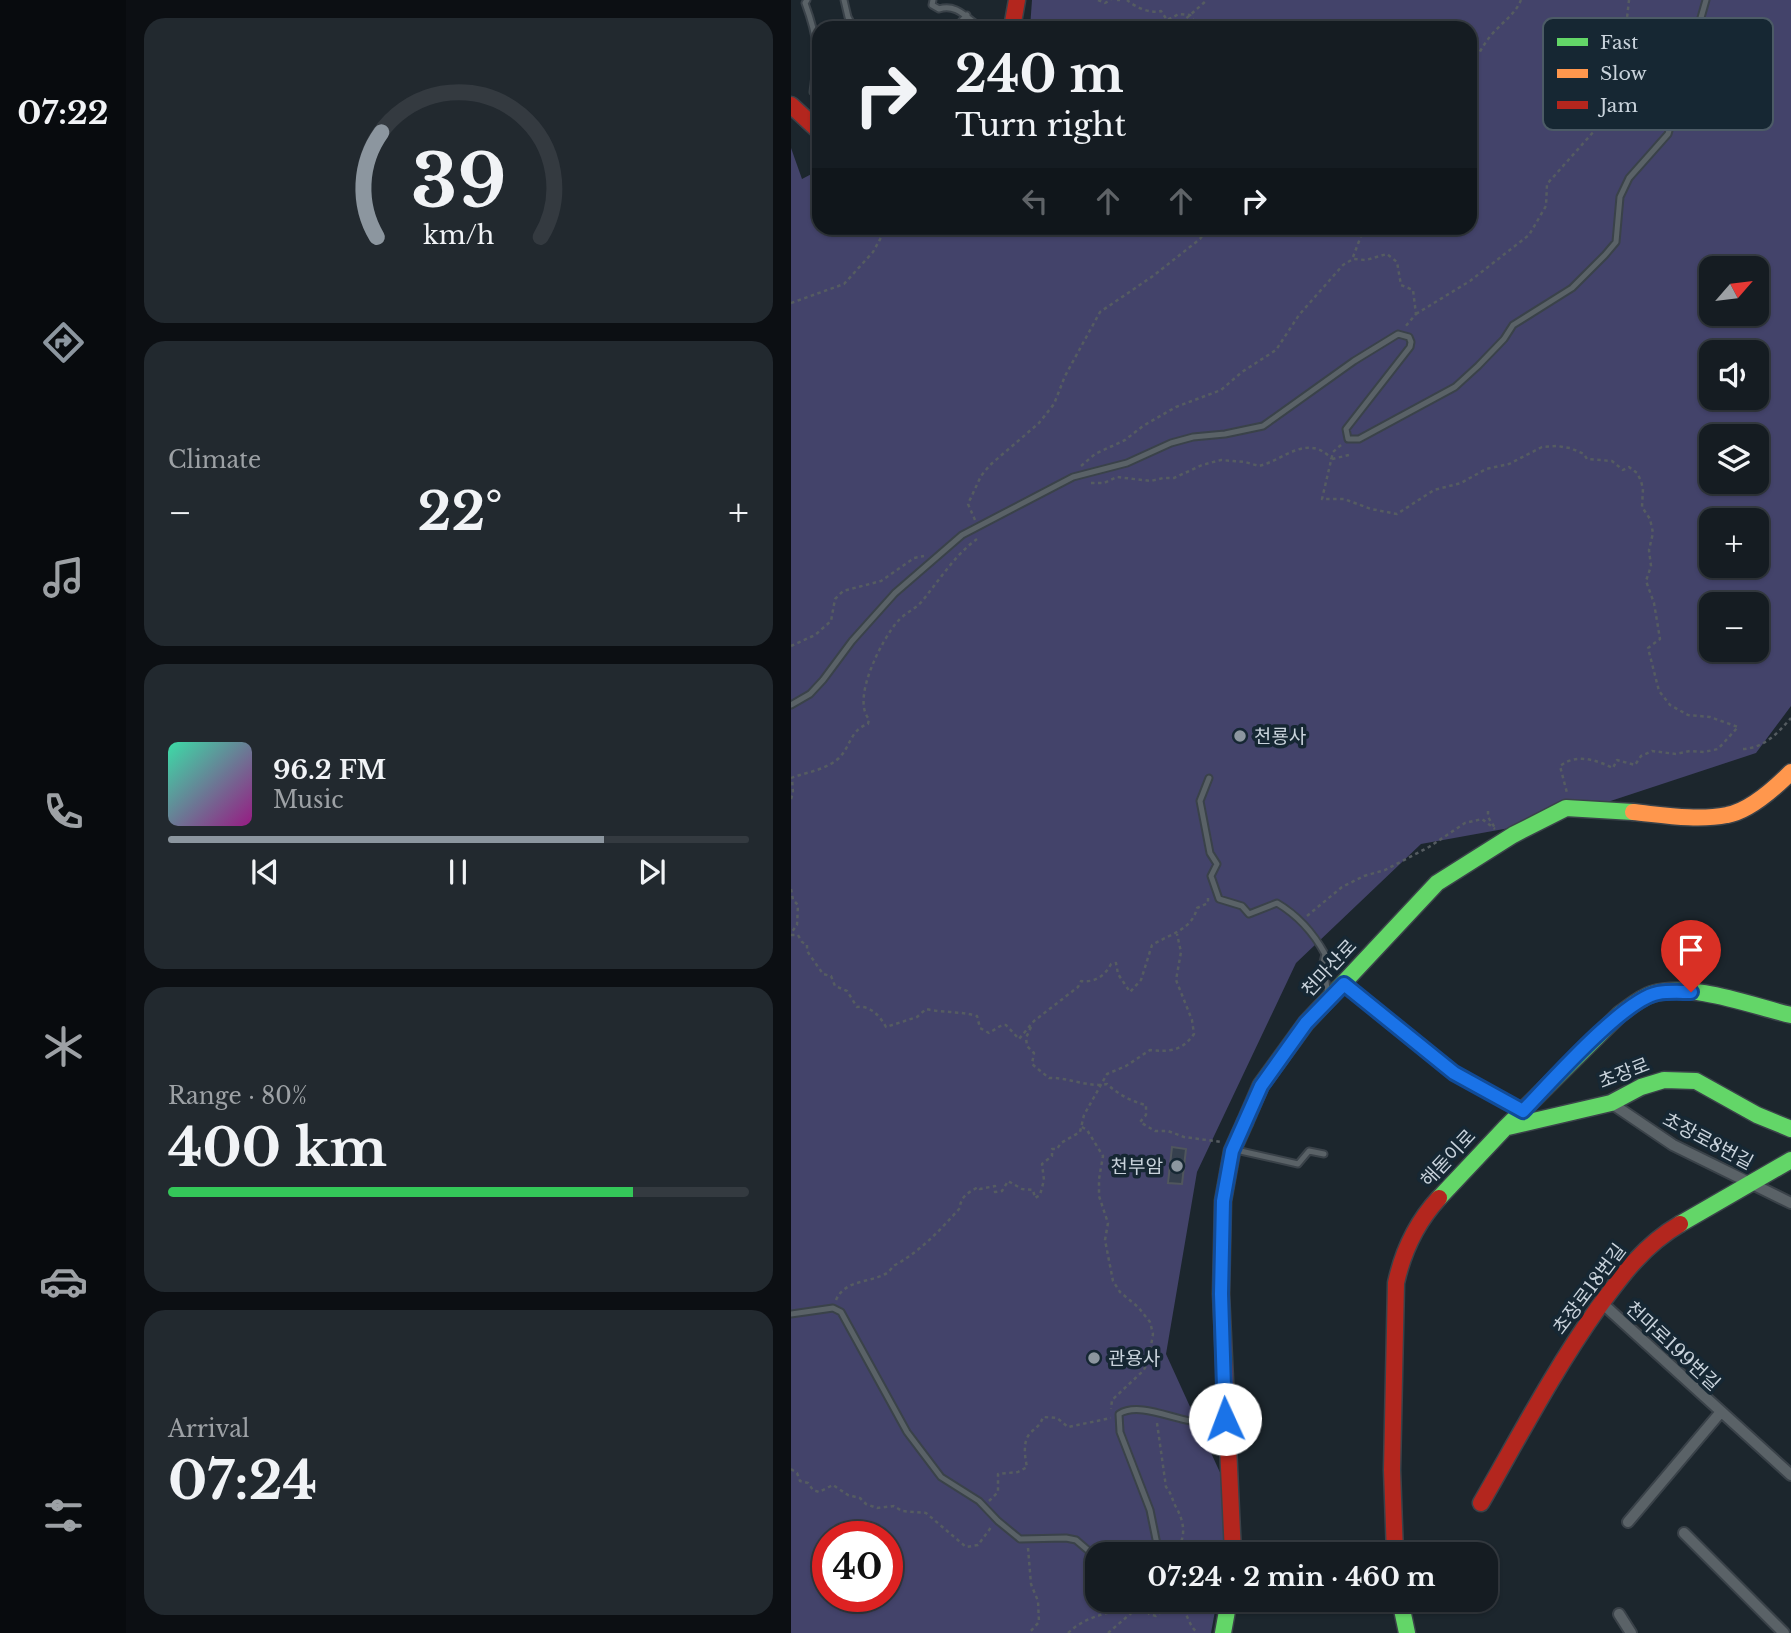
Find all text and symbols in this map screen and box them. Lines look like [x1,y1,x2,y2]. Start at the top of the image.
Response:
legend [1543,18,1773,130]
text: Fast [1600,31,1639,54]
text: 240 m [955,44,1124,105]
icon: right [840,49,931,140]
text: Slow [1600,62,1647,85]
text: 07:22 [17,93,109,133]
text: Jam [1597,94,1638,117]
text: Turn right [955,105,1126,145]
text: 39 [411,136,506,227]
icon: left [1016,182,1054,220]
icon: ahead [1089,182,1127,220]
icon: ahead [1162,182,1200,220]
icon: right [1235,182,1273,220]
text: km/h [423,219,494,250]
north arrow [1699,256,1769,326]
map controls [1699,256,1769,662]
icon: directions [39,318,88,367]
button: sound [1699,340,1769,410]
button: layers [1699,424,1769,494]
text: Climate [168,446,261,474]
text: 22° [418,480,503,544]
text: − [168,489,192,536]
text: + [728,489,749,536]
button: + [1699,508,1769,578]
icon: music [39,553,88,602]
button: − [1699,592,1769,662]
place label: 천룡사 [1254,725,1306,748]
marker: 천룡사 [1232,728,1248,744]
text: 96.2 FM [273,754,386,786]
text: Music [273,786,344,814]
icon: phone [39,787,88,836]
icon: previous [246,853,284,891]
icon: pause [439,853,477,891]
icon: next [633,853,671,891]
pin [1661,920,1721,992]
icon: arrive [1672,931,1710,969]
street label: 천마산로 [1297,935,1361,1001]
icon: climate [39,1022,88,1071]
street label: 초장로 [1595,1053,1653,1093]
text: Range · 80% [168,1082,307,1110]
street label: 초장로8번길 [1659,1108,1757,1174]
text: 400 km [168,1116,387,1180]
street label: 해돋이로 [1416,1125,1480,1191]
place label: 천부암 [1111,1155,1164,1178]
marker: 천부암 [1169,1158,1185,1174]
street label: 초장로18번길 [1548,1239,1630,1339]
icon: car [39,1257,88,1306]
street label: 천마로199번길 [1621,1297,1725,1395]
place label: 관용사 [1108,1347,1160,1370]
marker: 관용사 [1086,1350,1102,1366]
position arrow [1188,1382,1262,1456]
text: Arrival [168,1415,249,1443]
text: 07:24 [168,1449,317,1513]
icon: filters [39,1491,88,1540]
speed limit sign: 40 [812,1521,903,1612]
text: 07:24 · 2 min · 460 m [1148,1561,1435,1593]

